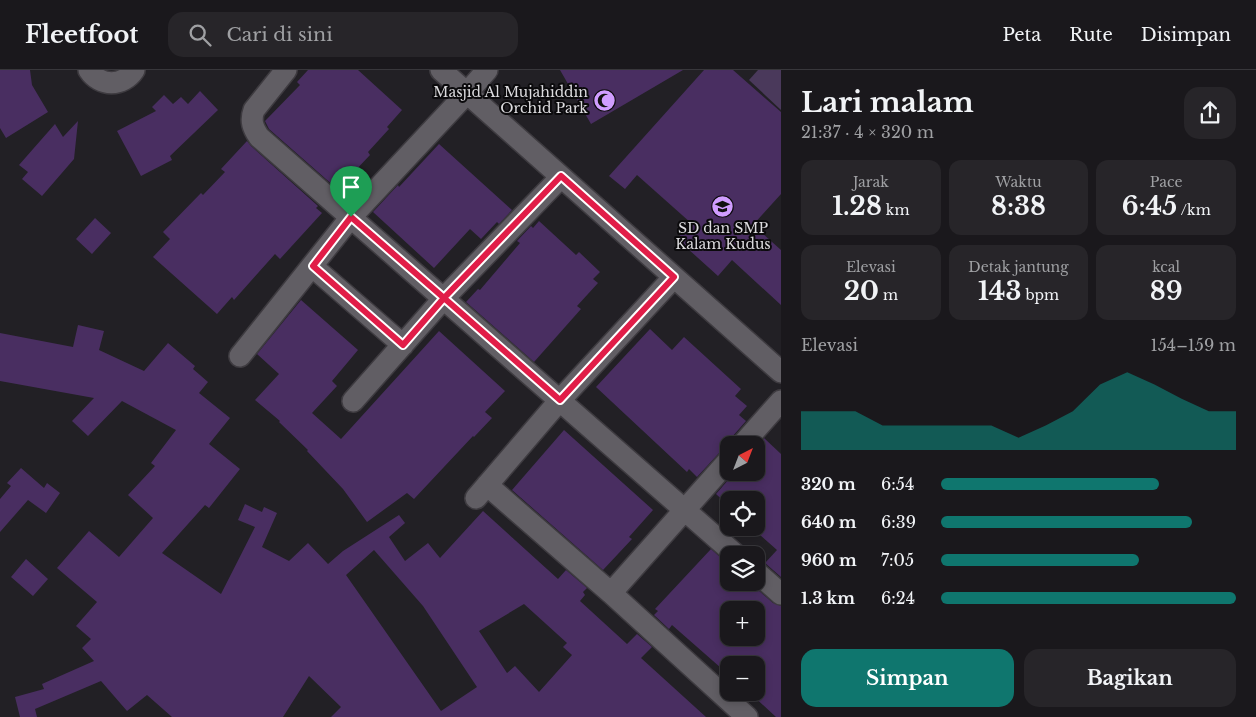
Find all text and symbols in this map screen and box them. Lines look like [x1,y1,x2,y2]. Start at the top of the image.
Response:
search box [168,12,518,57]
text: Fleetfoot [25,20,138,49]
icon: search [186,21,214,49]
text: Cari di sini [226,23,333,46]
text: Peta [1002,24,1041,46]
text: Rute [1069,24,1113,46]
text: Disimpan [1141,24,1231,46]
place label: Masjid Al Mujahiddin Orchid Park [433,83,588,117]
text: Lari malam [801,85,974,120]
button: share [1184,87,1236,139]
mosque icon: Masjid Al Mujahiddin Orchid Park [592,88,616,112]
text: 21:37 · 4 × 320 m [801,122,934,142]
pin [330,166,372,217]
icon: arrive [337,173,365,201]
text: Jarak [853,173,889,191]
text: Waktu [995,173,1042,191]
text: Pace [1150,173,1183,191]
text: 1.28 [832,191,882,222]
text: 8:38 [991,191,1046,222]
text: 6:45 [1122,191,1177,222]
school or university icon: SD dan SMP Kalam Kudus [711,194,735,218]
text: km [882,201,909,219]
text: /km [1177,201,1211,219]
place label: SD dan SMP Kalam Kudus [675,219,771,253]
text: Elevasi [846,258,896,276]
text: Detak jantung [968,258,1069,276]
text: kcal [1152,258,1180,276]
text: 20 [844,276,879,307]
text: 143 [978,276,1021,307]
text: 89 [1150,276,1183,307]
text: m [879,286,898,304]
text: bpm [1021,286,1059,304]
text: Elevasi [801,335,858,355]
text: 154–159 m [1151,335,1236,355]
north arrow [720,436,765,481]
map controls [720,436,765,701]
text: 320 m [801,474,856,494]
text: 6:54 [881,474,914,494]
button: locate [720,491,765,536]
text: 640 m [801,512,856,532]
text: 6:39 [881,512,916,532]
button: layers [720,546,765,591]
text: 960 m [801,550,857,570]
text: 7:05 [881,550,914,570]
text: 1.3 km [801,588,855,608]
text: 6:24 [881,588,915,608]
button: + [720,601,765,646]
button: Simpan [801,649,1014,707]
button: Bagikan [1024,649,1236,707]
button: − [720,656,765,701]

